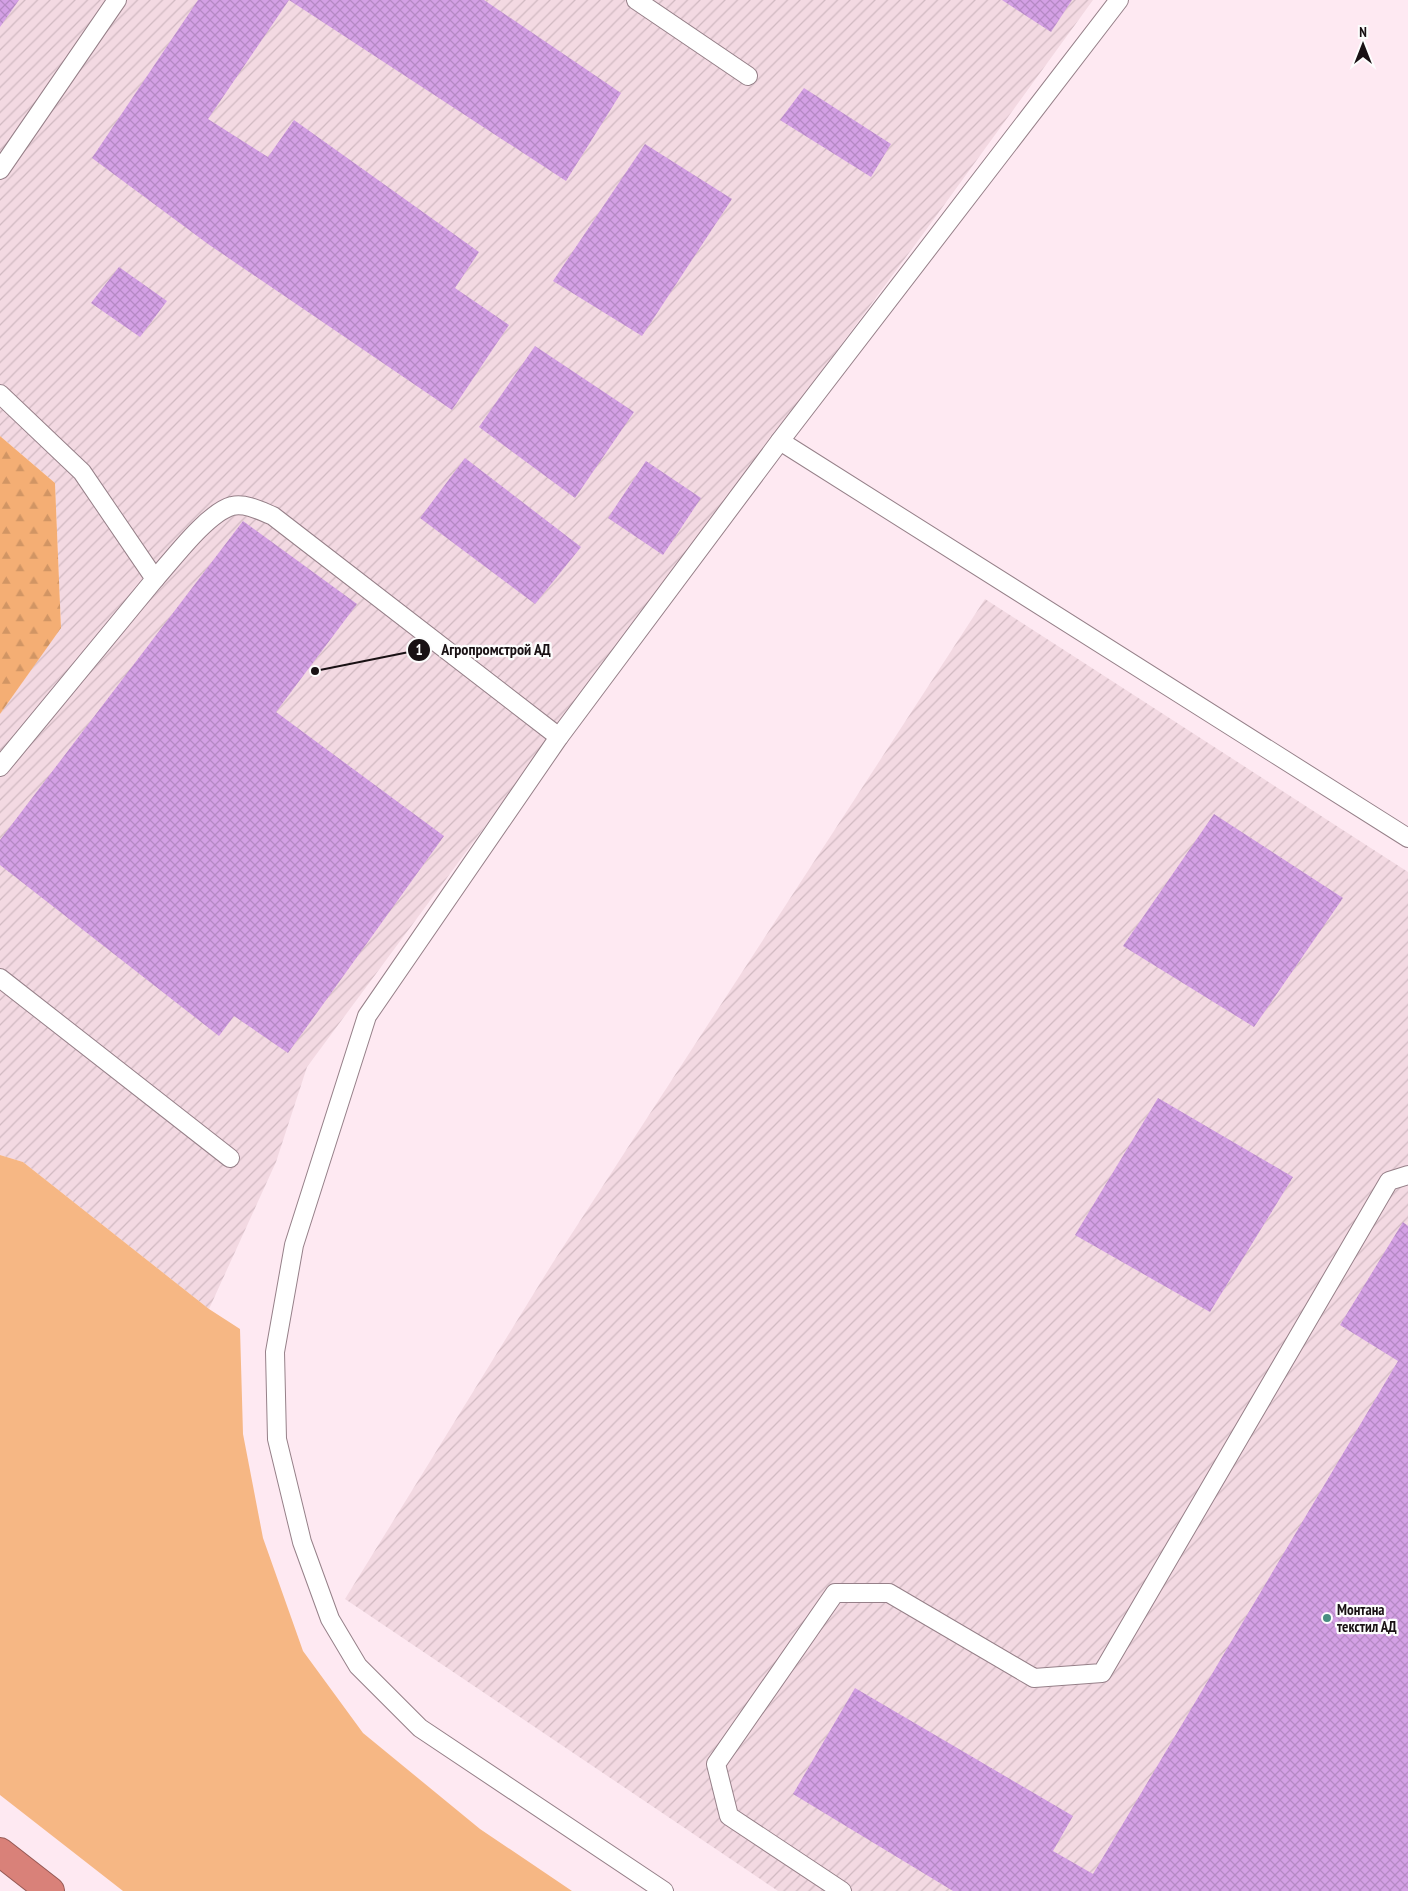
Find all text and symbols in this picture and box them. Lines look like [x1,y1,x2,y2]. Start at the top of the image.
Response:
north arrow [1338,20,1388,70]
text: N [1359,23,1367,41]
callout: Агропромстрой АД [406,634,562,665]
text: Агропромстрой АД [440,639,551,659]
text: 1 [415,640,423,659]
place label: Монтана текстил АД [1337,1600,1397,1636]
marker: Монтана текстил АД [1321,1612,1333,1624]

